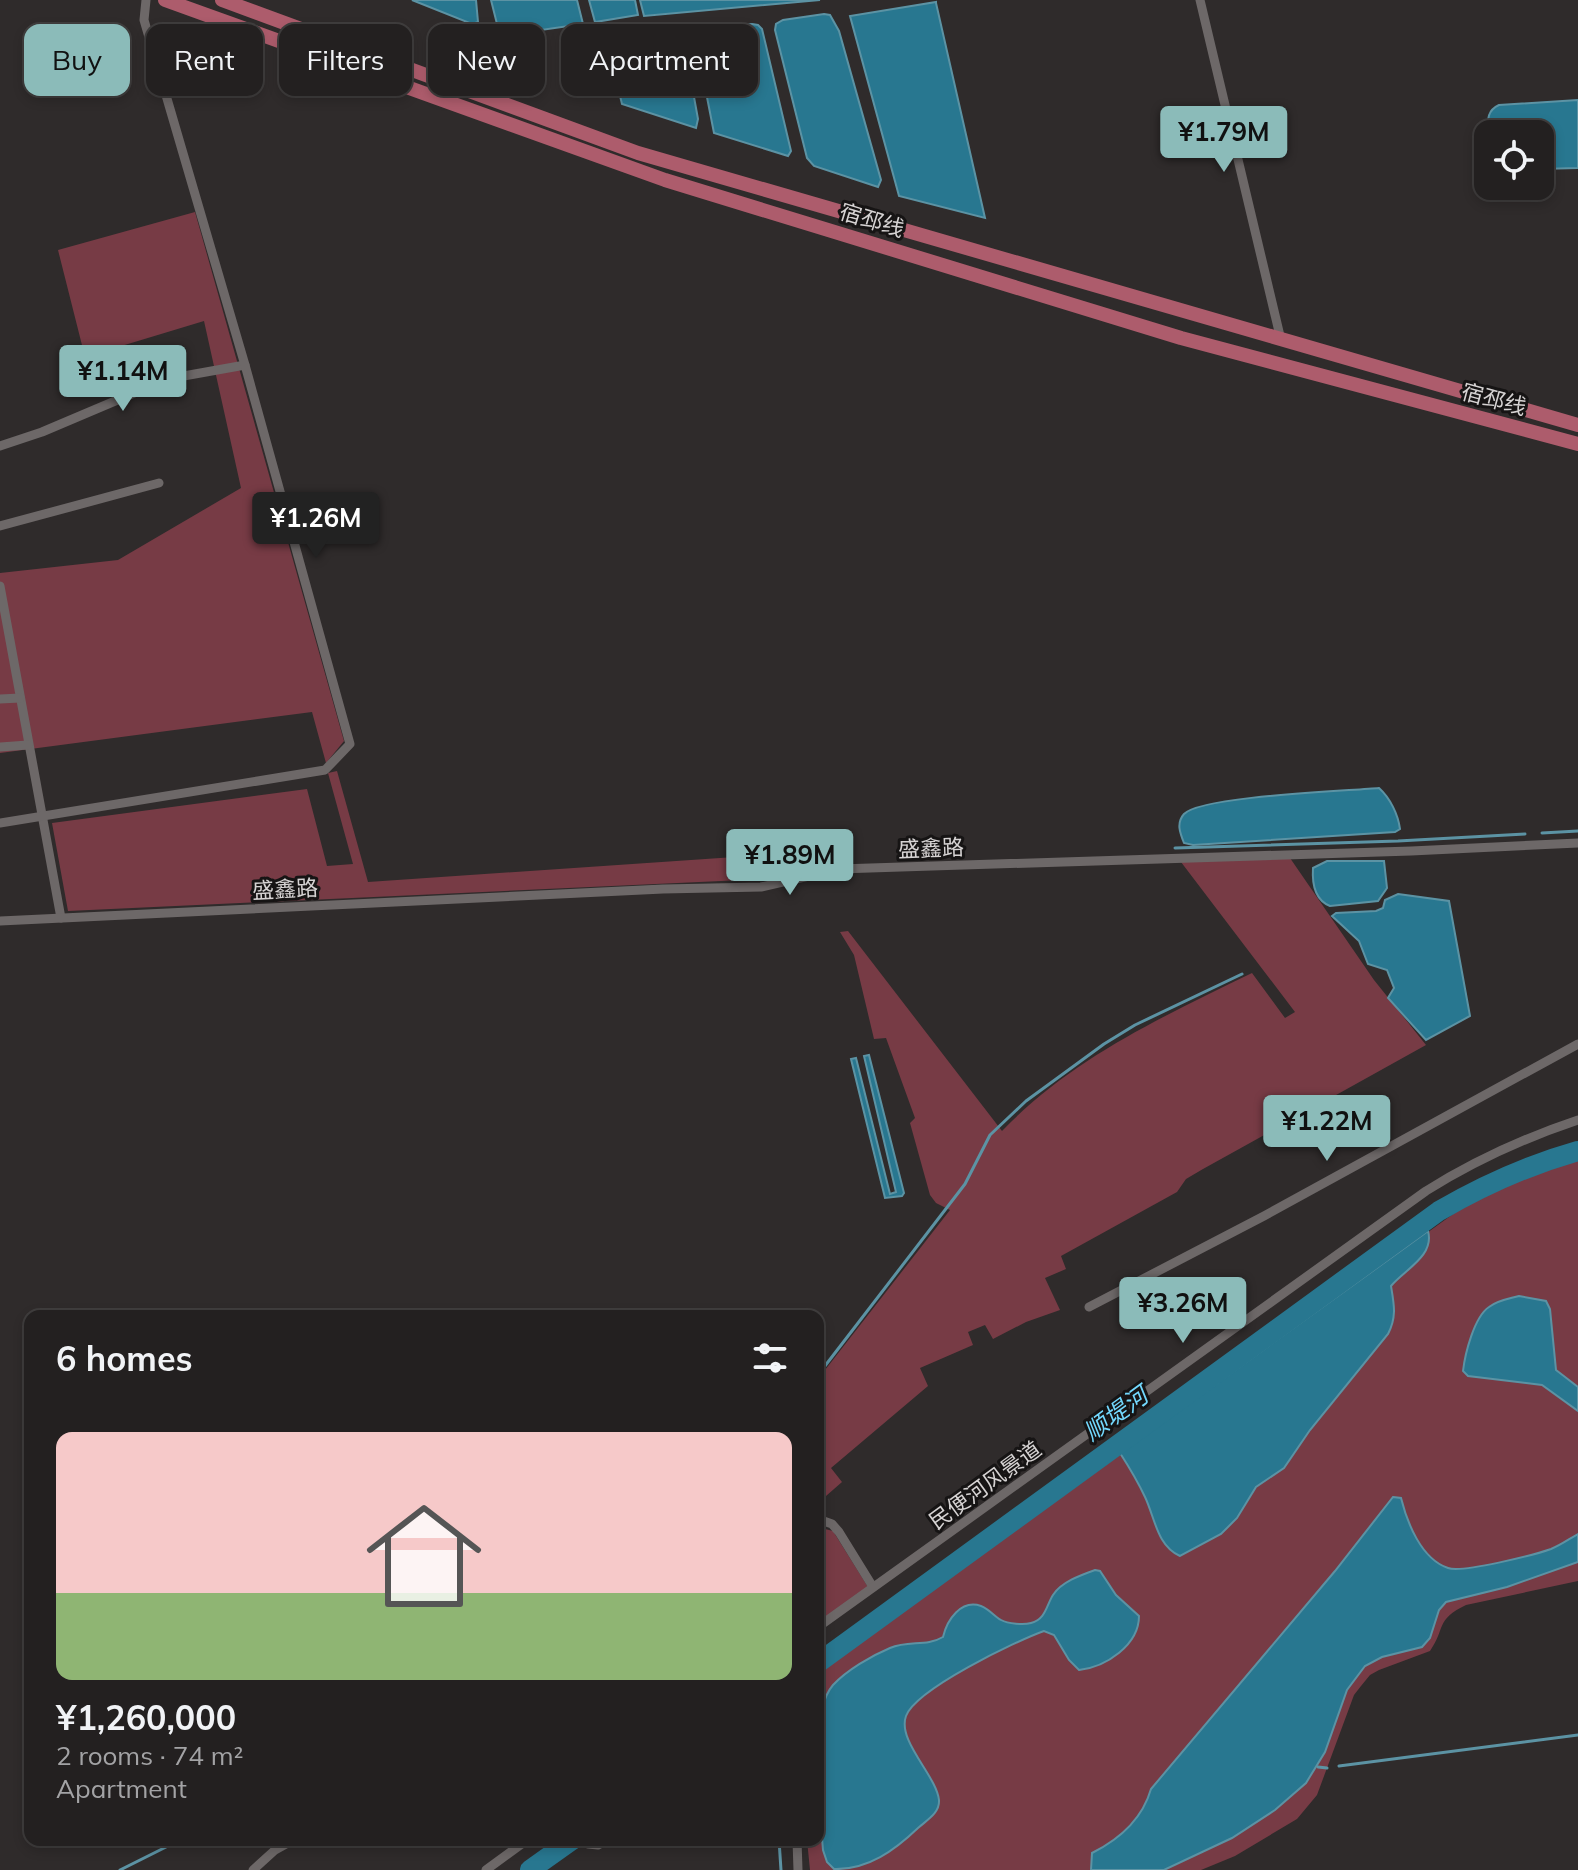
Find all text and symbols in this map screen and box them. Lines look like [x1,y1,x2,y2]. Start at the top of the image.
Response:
chip: Buy [24,24,130,96]
chip: Rent [146,24,263,96]
chip: Filters [279,24,412,96]
chip: New [428,24,545,96]
chip: Apartment [561,24,758,96]
pin: ¥1.79M [1159,106,1289,174]
text: ¥1.79M [1178,115,1270,148]
map controls [1474,120,1554,200]
button: locate [1474,120,1554,200]
street label: 宿邳线 [836,197,908,243]
pin: ¥1.14M [58,345,188,413]
text: ¥1.14M [77,354,169,387]
street label: 宿邳线 [1458,377,1530,421]
pin: ¥1.26M [251,492,381,560]
text: ¥1.26M [270,501,362,534]
pin: ¥1.89M [725,829,855,897]
street label: 盛鑫路 [898,833,964,863]
text: ¥1.89M [744,838,836,871]
street label: 盛鑫路 [251,873,319,905]
pin: ¥1.22M [1262,1095,1392,1163]
text: ¥1.22M [1281,1104,1373,1137]
pin: ¥3.26M [1118,1277,1248,1345]
text: ¥3.26M [1137,1286,1229,1319]
icon: filters [748,1336,792,1380]
text: 6 homes [56,1337,193,1380]
water label: 顺堤河 [1077,1378,1157,1446]
street label: 民便河风景道 [923,1435,1047,1535]
icon: home [352,1484,496,1628]
text: ¥1,260,000 [56,1696,236,1739]
text: 2 rooms · 74 m² [56,1739,243,1772]
text: Apartment [56,1772,187,1805]

